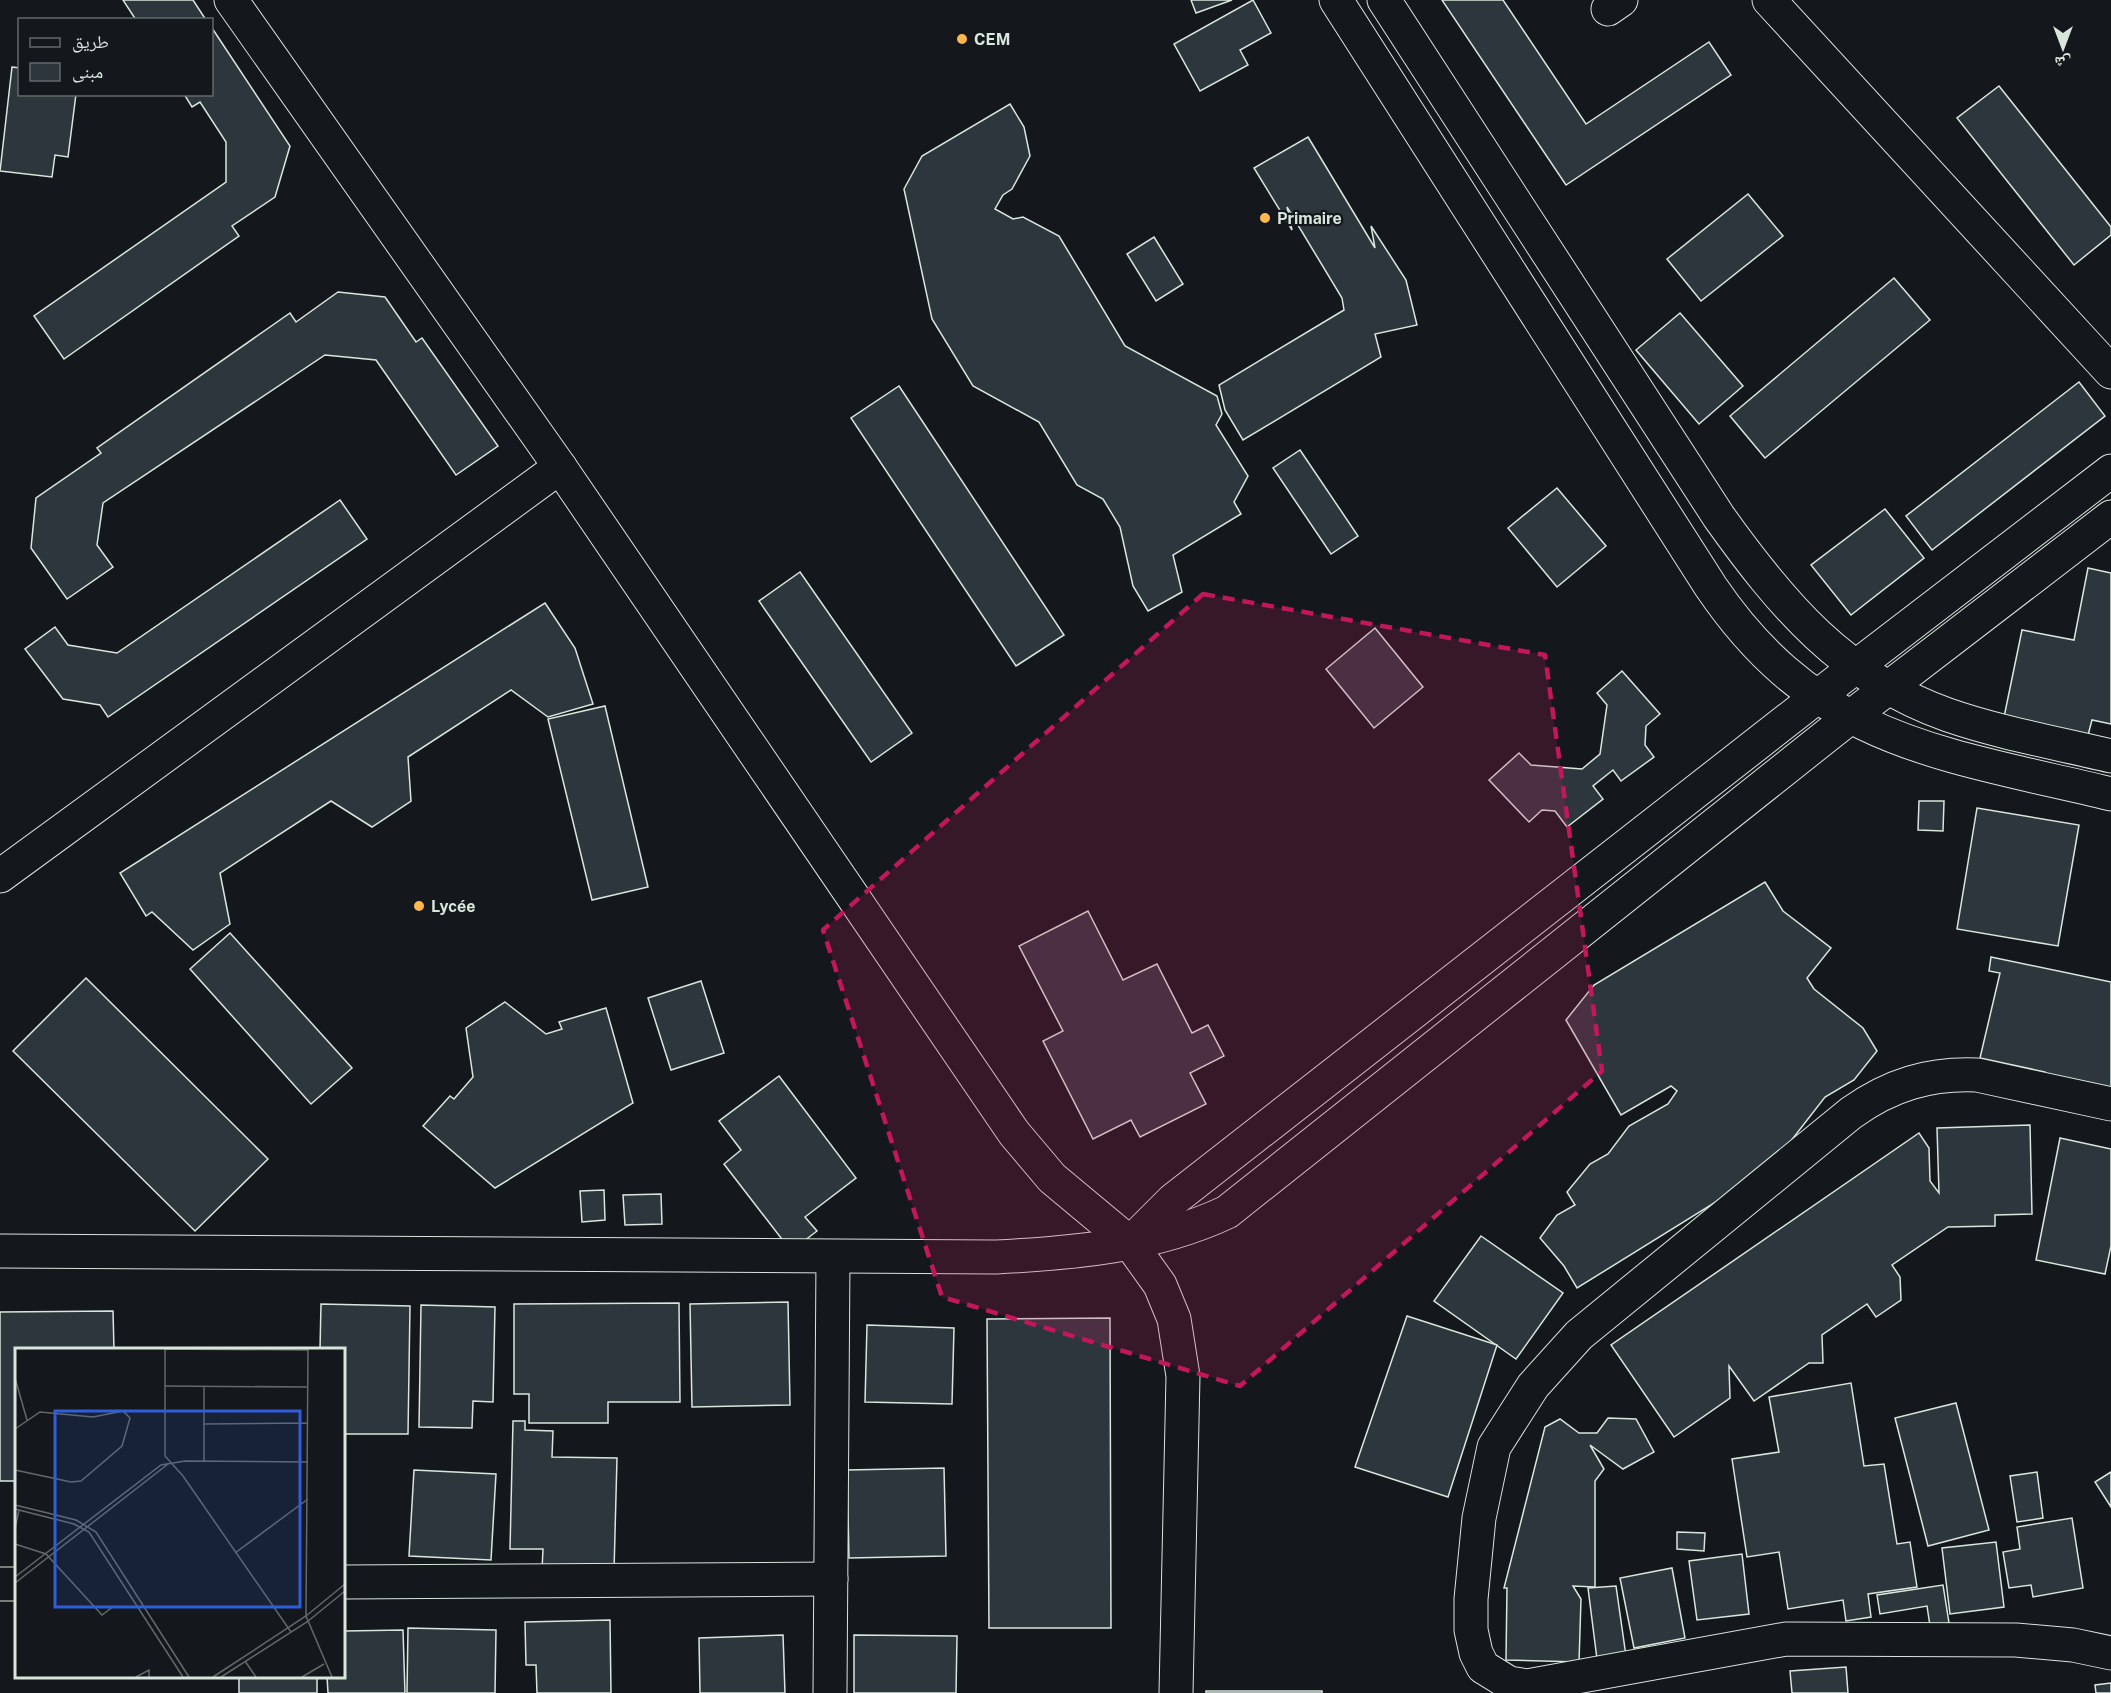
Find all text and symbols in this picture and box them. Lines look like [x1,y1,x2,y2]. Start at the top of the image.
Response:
legend [18,18,213,96]
north arrow [2033,18,2093,78]
place label: CEM [974,30,1010,49]
text: طريق [72,31,109,53]
marker: CEM [955,32,969,46]
text: ش [2054,53,2071,72]
text: مبنى [72,61,103,83]
place label: Primaire [1277,209,1342,228]
marker: Primaire [1258,211,1272,225]
place label: Lycée [431,897,475,916]
marker: Lycée [412,899,426,913]
inset map [15,1348,345,1678]

